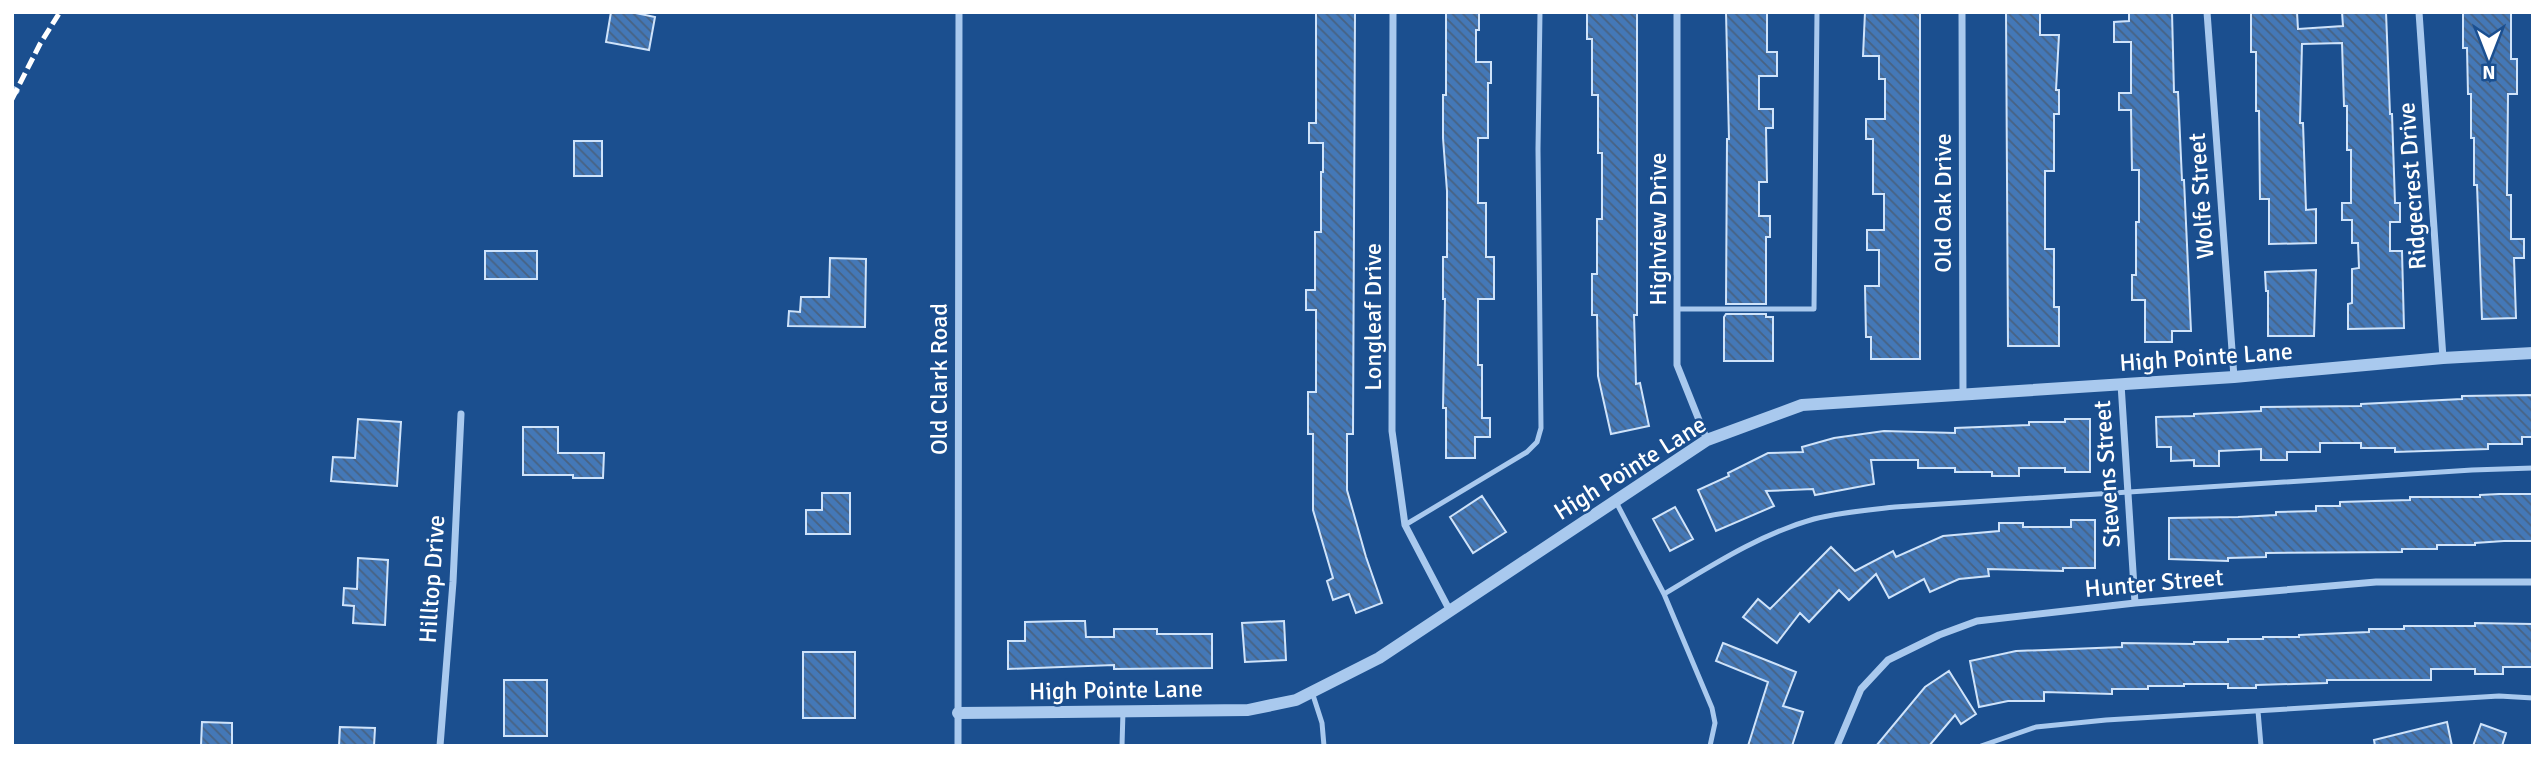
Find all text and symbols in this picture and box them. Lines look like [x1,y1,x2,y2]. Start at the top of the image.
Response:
north arrow [2454,21,2524,91]
text: N [2482,60,2496,84]
street label: Ridgecrest Drive [2391,101,2433,271]
street label: Wolfe Street [2182,132,2220,260]
street label: Old Oak Drive [1928,133,1958,273]
street label: Highview Drive [1643,152,1673,306]
street label: Longleaf Drive [1358,243,1388,391]
street label: Old Clark Road [924,303,954,455]
street label: High Pointe Lane [2118,336,2294,378]
street label: Stevens Street [2087,400,2127,548]
street label: High Pointe Lane [1548,409,1712,527]
street label: Hilltop Drive [413,514,451,644]
street label: Hunter Street [2083,562,2225,604]
street label: High Pointe Lane [1029,673,1203,707]

